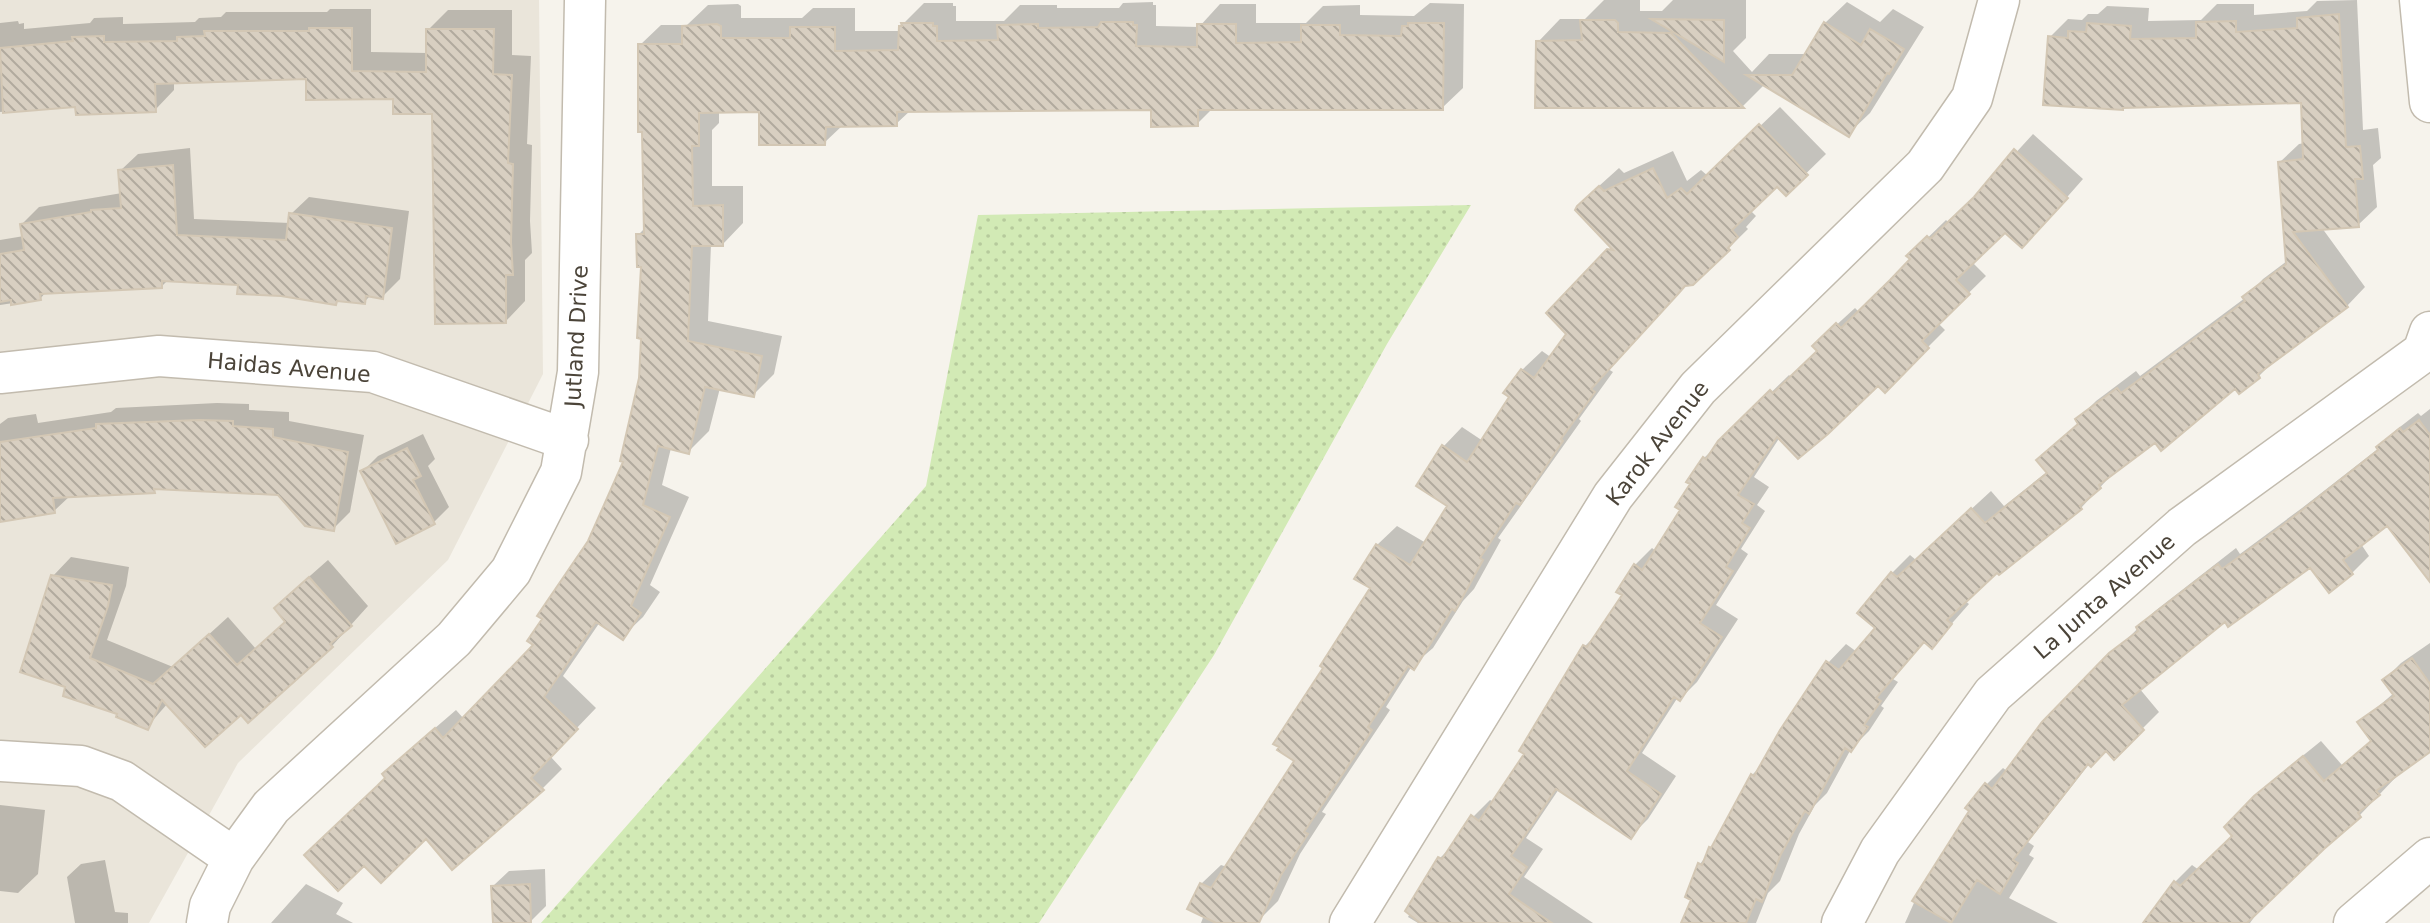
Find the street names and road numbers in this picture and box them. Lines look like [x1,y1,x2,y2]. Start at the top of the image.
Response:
street label: Jutland Drive [560,264,593,410]
street label: Haidas Avenue [206,348,372,387]
street label: Karok Avenue [1601,376,1714,511]
street label: La Junta Avenue [2029,529,2180,664]

